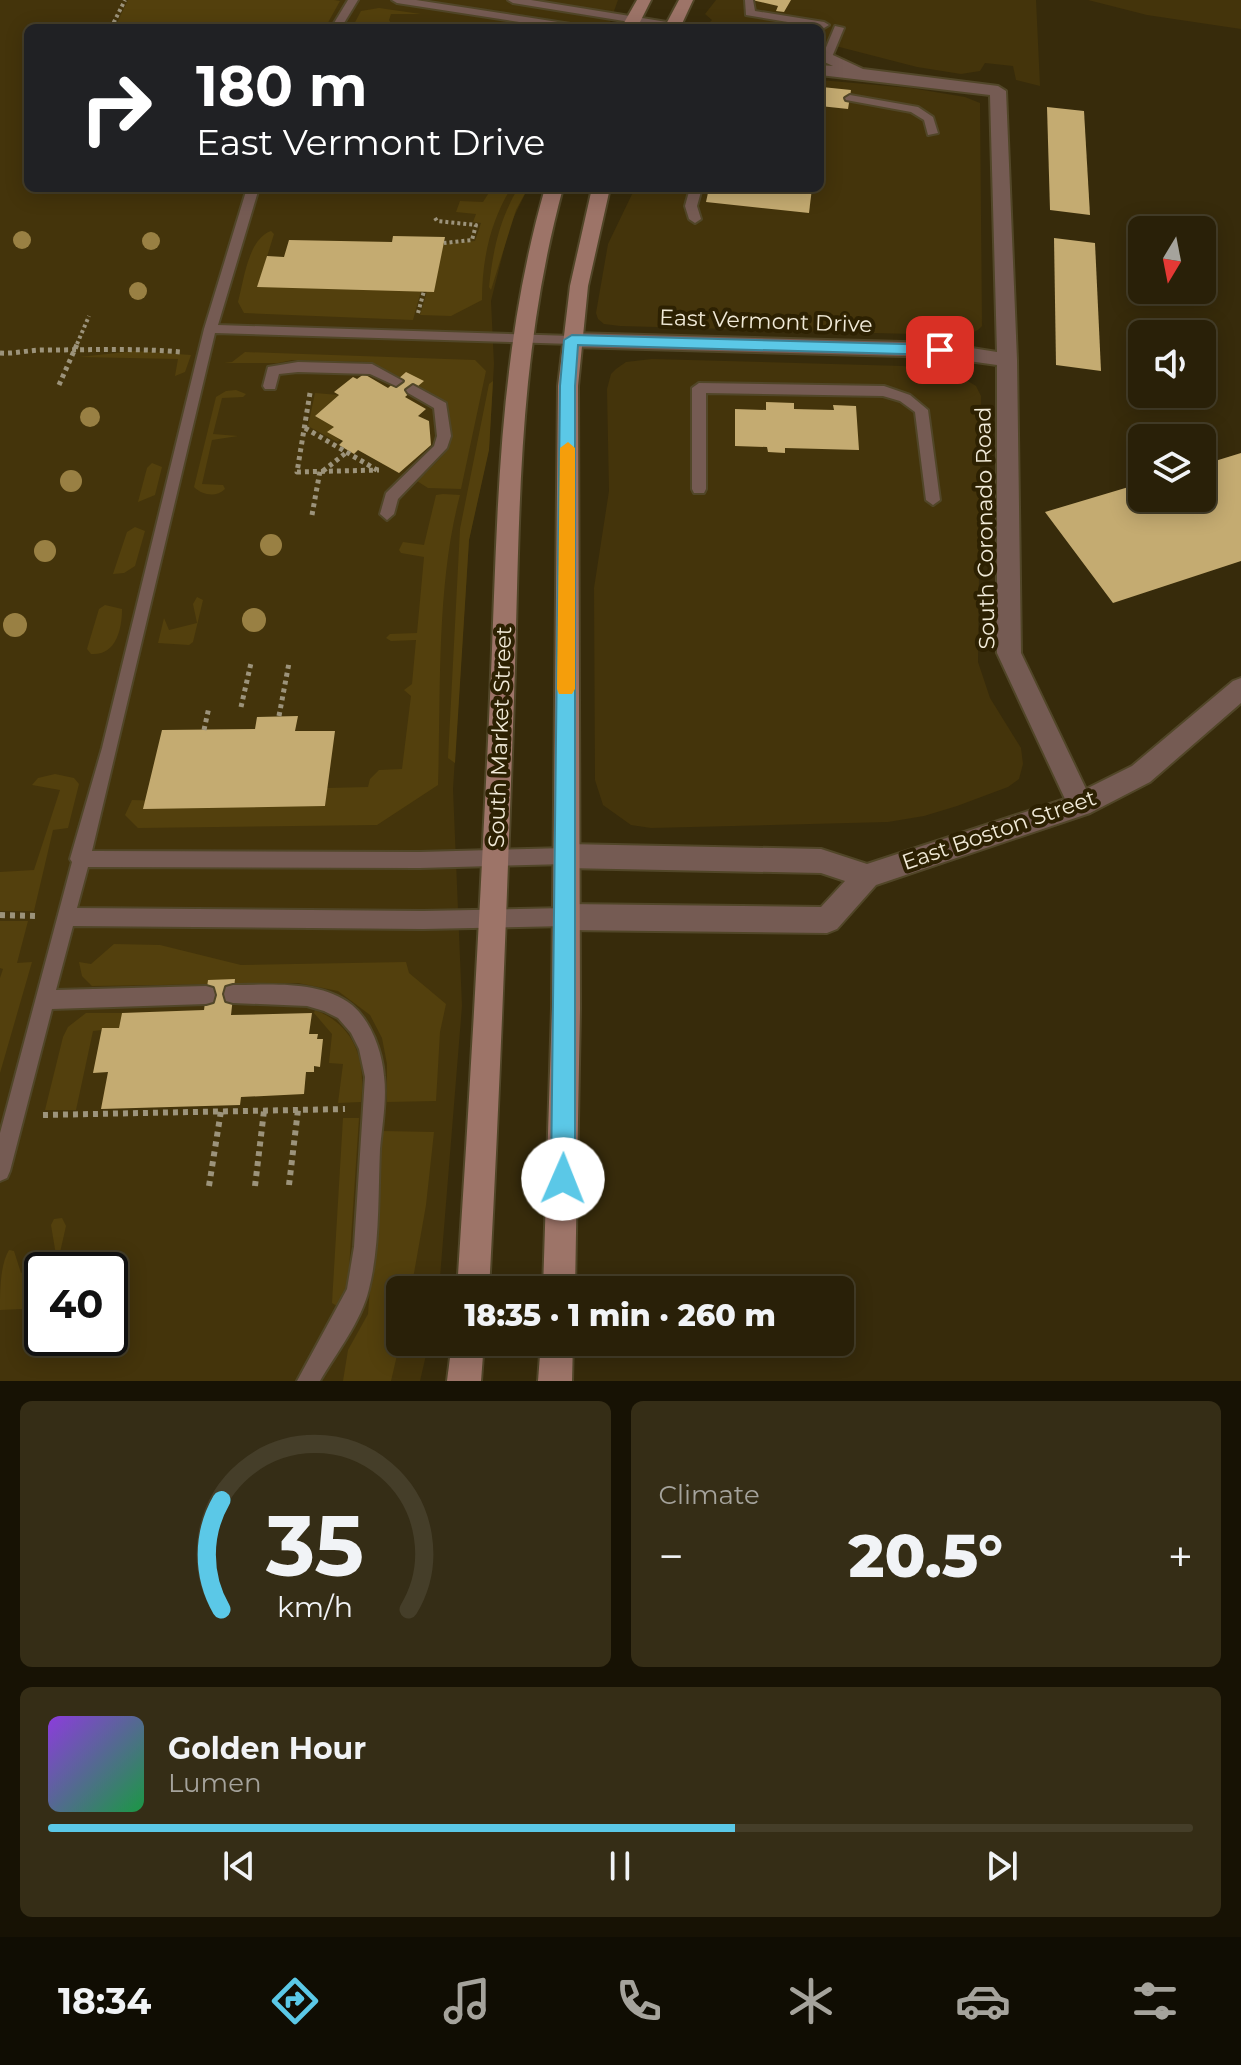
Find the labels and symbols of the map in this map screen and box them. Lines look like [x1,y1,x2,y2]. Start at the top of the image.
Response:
north arrow [1128,216,1216,304]
street label: East Vermont Drive [659,304,873,338]
pin [906,316,974,384]
street label: South Coronado Road [969,406,1001,650]
street label: South Market Street [483,626,517,848]
street label: East Boston Street [898,784,1100,876]
position arrow [521,1137,605,1221]
speed limit sign: 40 [24,1252,128,1356]

